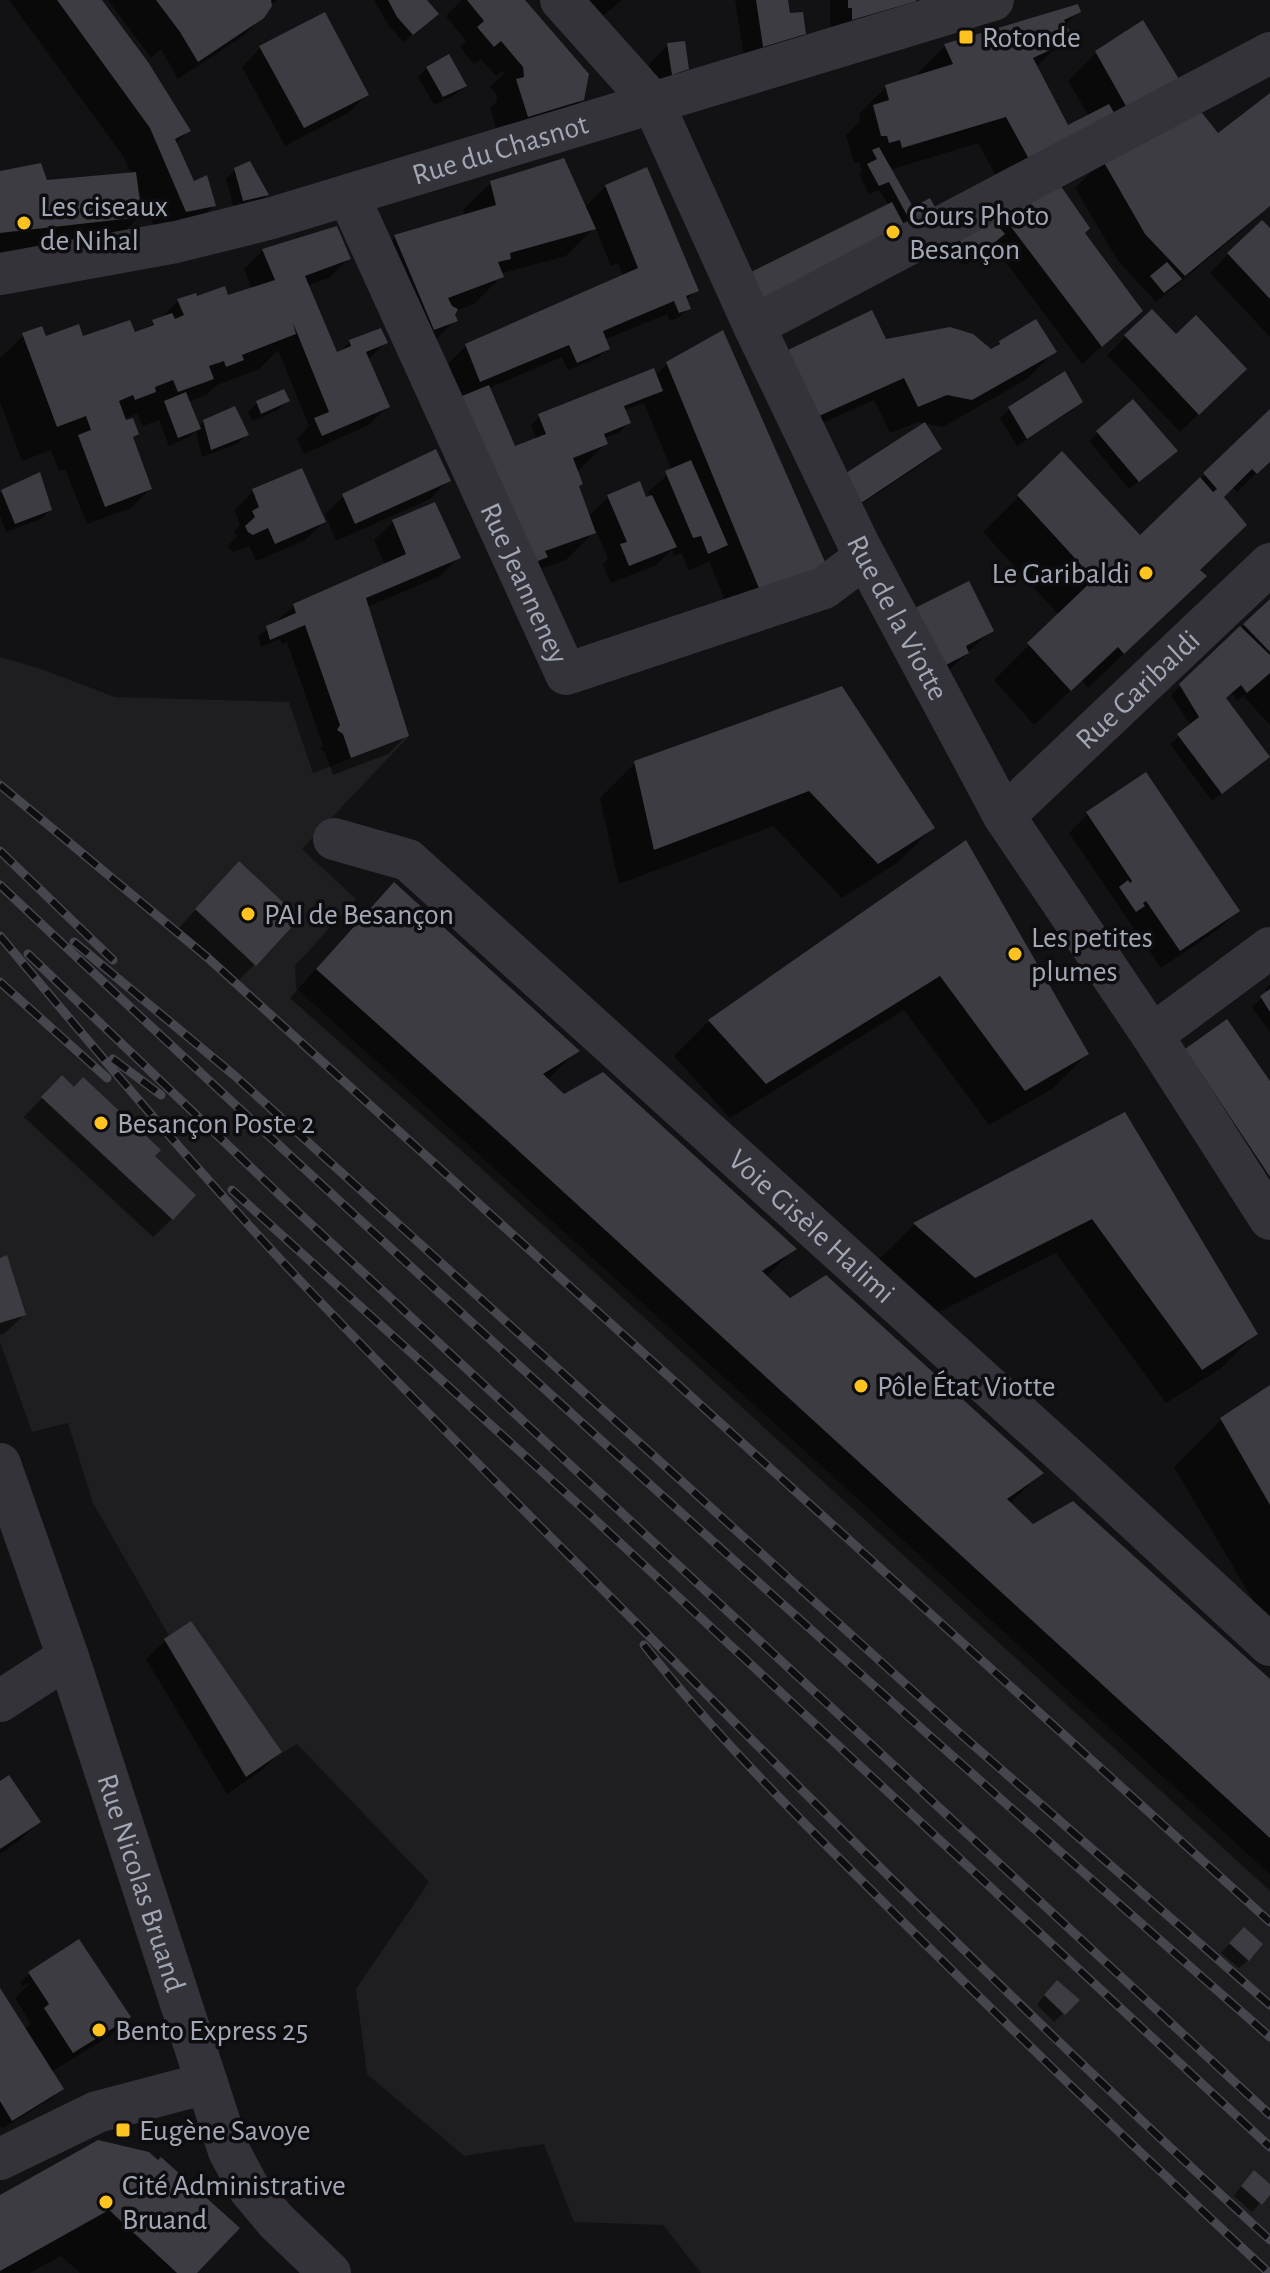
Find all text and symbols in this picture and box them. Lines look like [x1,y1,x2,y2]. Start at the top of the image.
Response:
place label: Rotonde [982,23,1081,53]
marker: Rotonde [957,28,975,46]
street label: Rue du Chasnot [409,109,592,191]
place label: Les ciseaux de Nihal [40,192,168,256]
place label: Cours Photo Besançon [909,201,1049,265]
marker: Les ciseaux de Nihal [15,214,33,232]
marker: Cours Photo Besançon [884,223,902,241]
street label: Rue Jeanneney [474,498,573,668]
street label: Rue de la Viotte [841,531,953,705]
place label: Le Garibaldi [991,559,1130,589]
marker: Le Garibaldi [1137,564,1155,582]
street label: Rue Garibaldi [1071,625,1206,755]
place label: PAI de Besançon [264,900,454,930]
marker: PAI de Besançon [239,905,257,923]
place label: Les petites plumes [1031,923,1153,987]
marker: Les petites plumes [1006,945,1024,963]
place label: Besançon Poste 2 [117,1109,315,1139]
marker: Besançon Poste 2 [92,1114,110,1132]
street label: Voie Gisèle Halimi [722,1144,900,1309]
place label: Pôle État Viotte [877,1370,1056,1402]
marker: Pôle État Viotte [852,1377,870,1395]
street label: Rue Nicolas Bruand [91,1770,190,1996]
place label: Bento Express 25 [115,2016,308,2046]
marker: Bento Express 25 [90,2021,108,2039]
place label: Eugène Savoye [139,2116,311,2146]
marker: Eugène Savoye [114,2121,132,2139]
place label: Cité Administrative Bruand [122,2171,346,2235]
marker: Cité Administrative Bruand [97,2193,115,2211]

